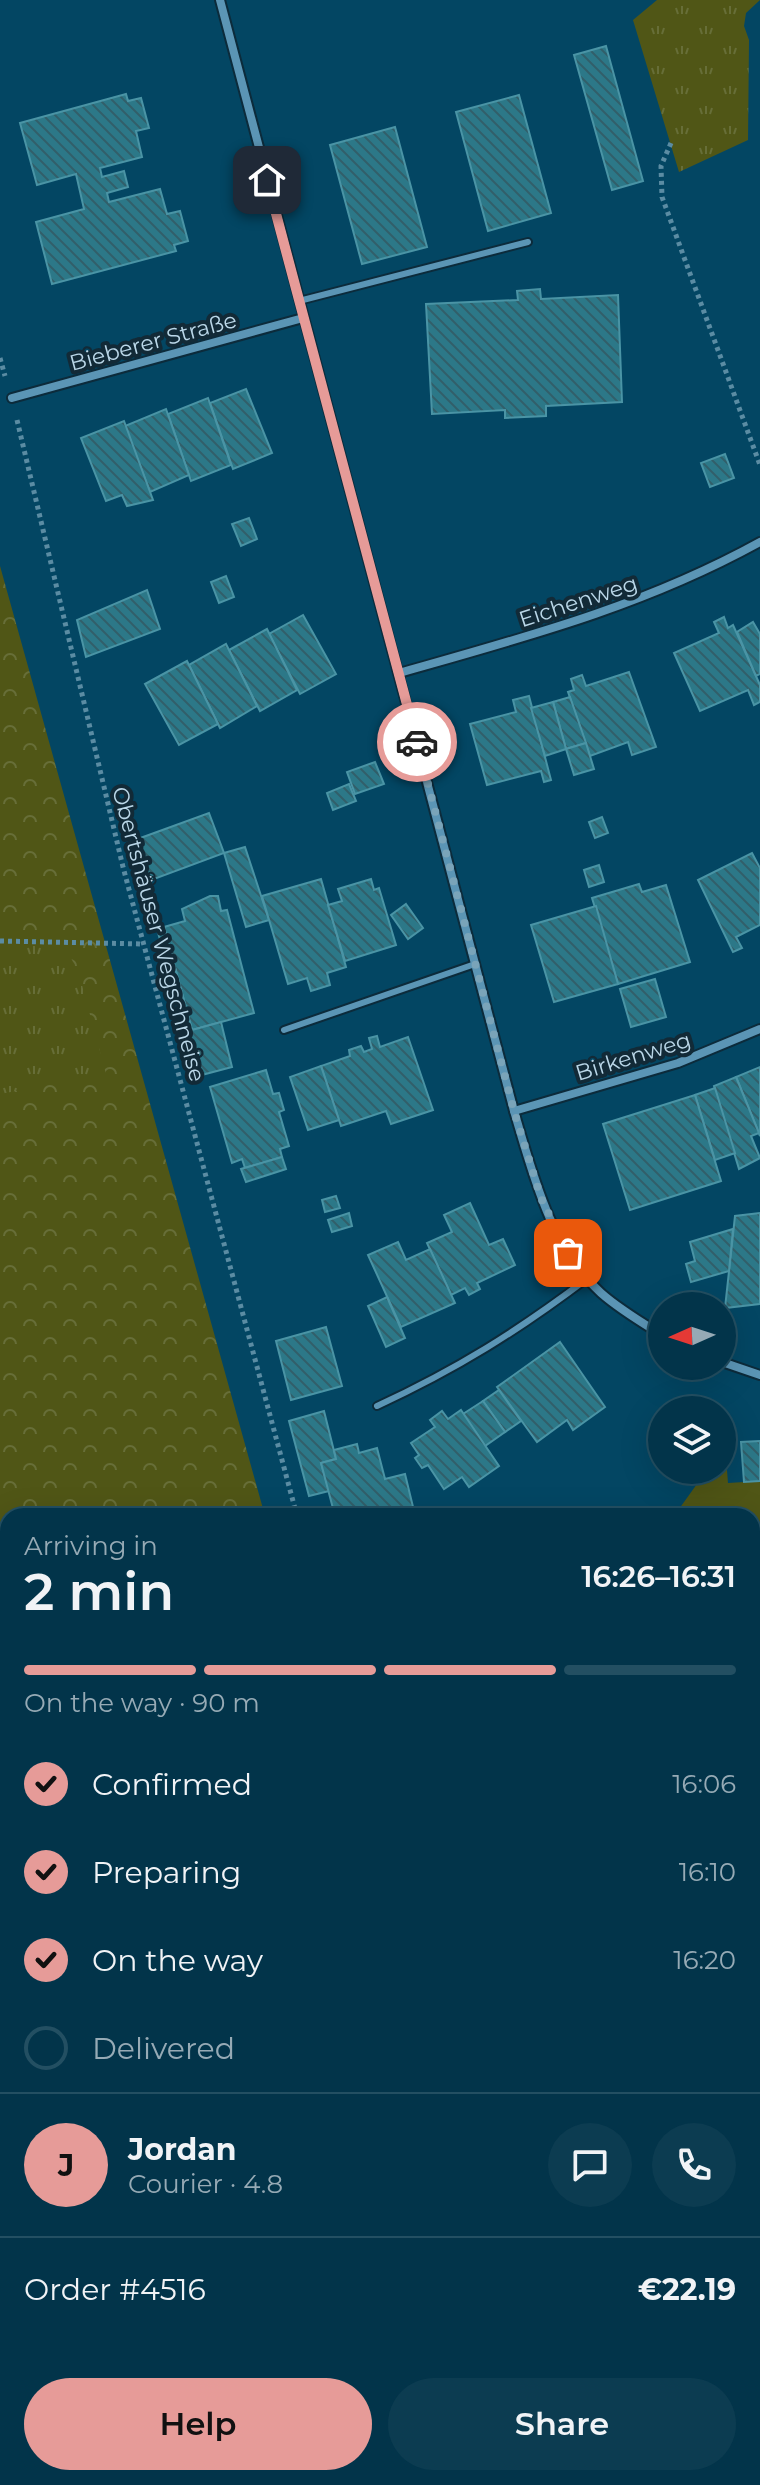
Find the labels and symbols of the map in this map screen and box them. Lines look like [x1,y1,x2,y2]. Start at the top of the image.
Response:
pin [233,146,301,214]
street label: Bieberer Straße [67,306,240,377]
street label: Eichenweg [515,570,641,633]
courier [377,702,457,782]
street label: Obertshäuser Wegschneise [106,784,211,1085]
street label: Birkenweg [572,1026,694,1087]
pin [534,1219,602,1287]
north arrow [648,1292,736,1380]

